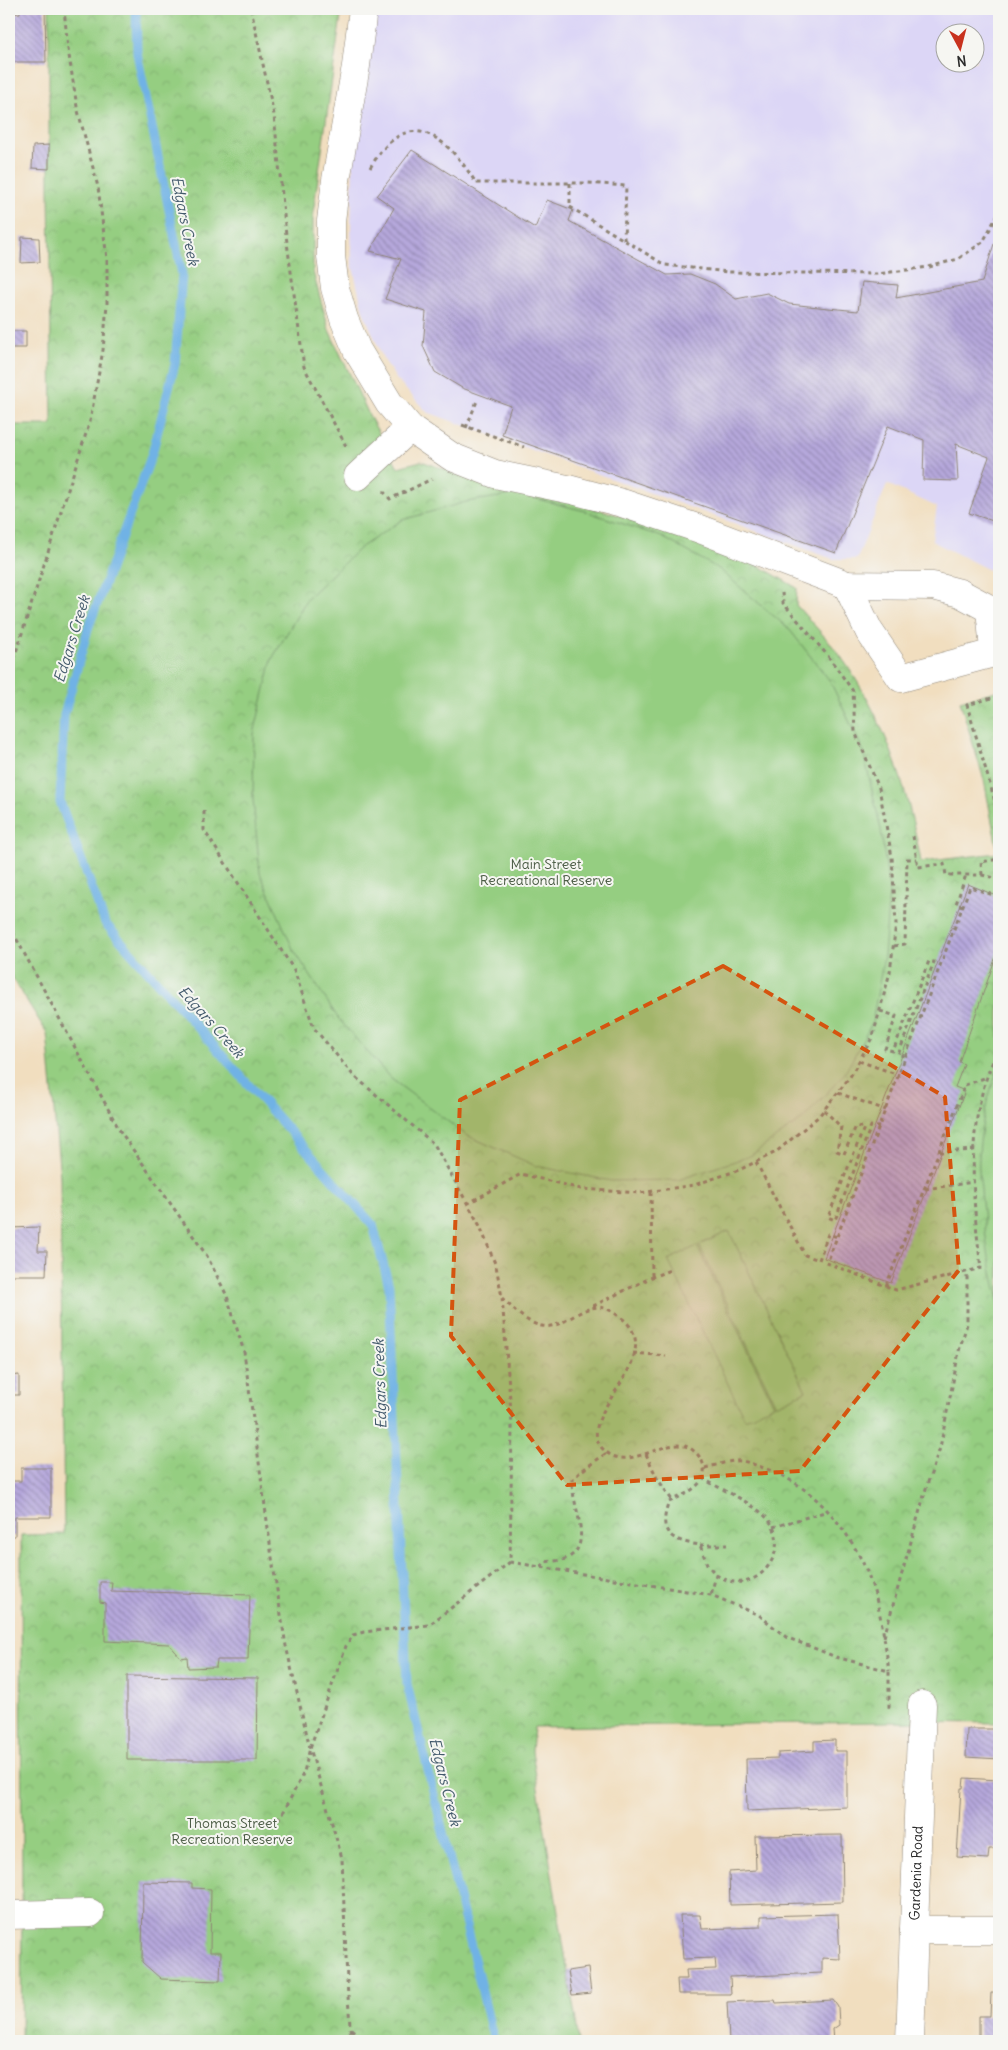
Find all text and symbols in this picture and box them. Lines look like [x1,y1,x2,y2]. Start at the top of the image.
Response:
north arrow [936,22,986,72]
text: N [956,51,967,70]
water label: Edgars Creek [168,175,204,268]
water label: Edgars Creek [49,592,94,685]
park label: Main Street Recreational Reserve [480,855,612,889]
water label: Edgars Creek [174,982,249,1063]
water label: Edgars Creek [368,1337,391,1429]
water label: Edgars Creek [425,1736,466,1829]
park label: Thomas Street Recreation Reserve [171,1814,293,1848]
street label: Gardenia Road [905,1825,927,1921]

